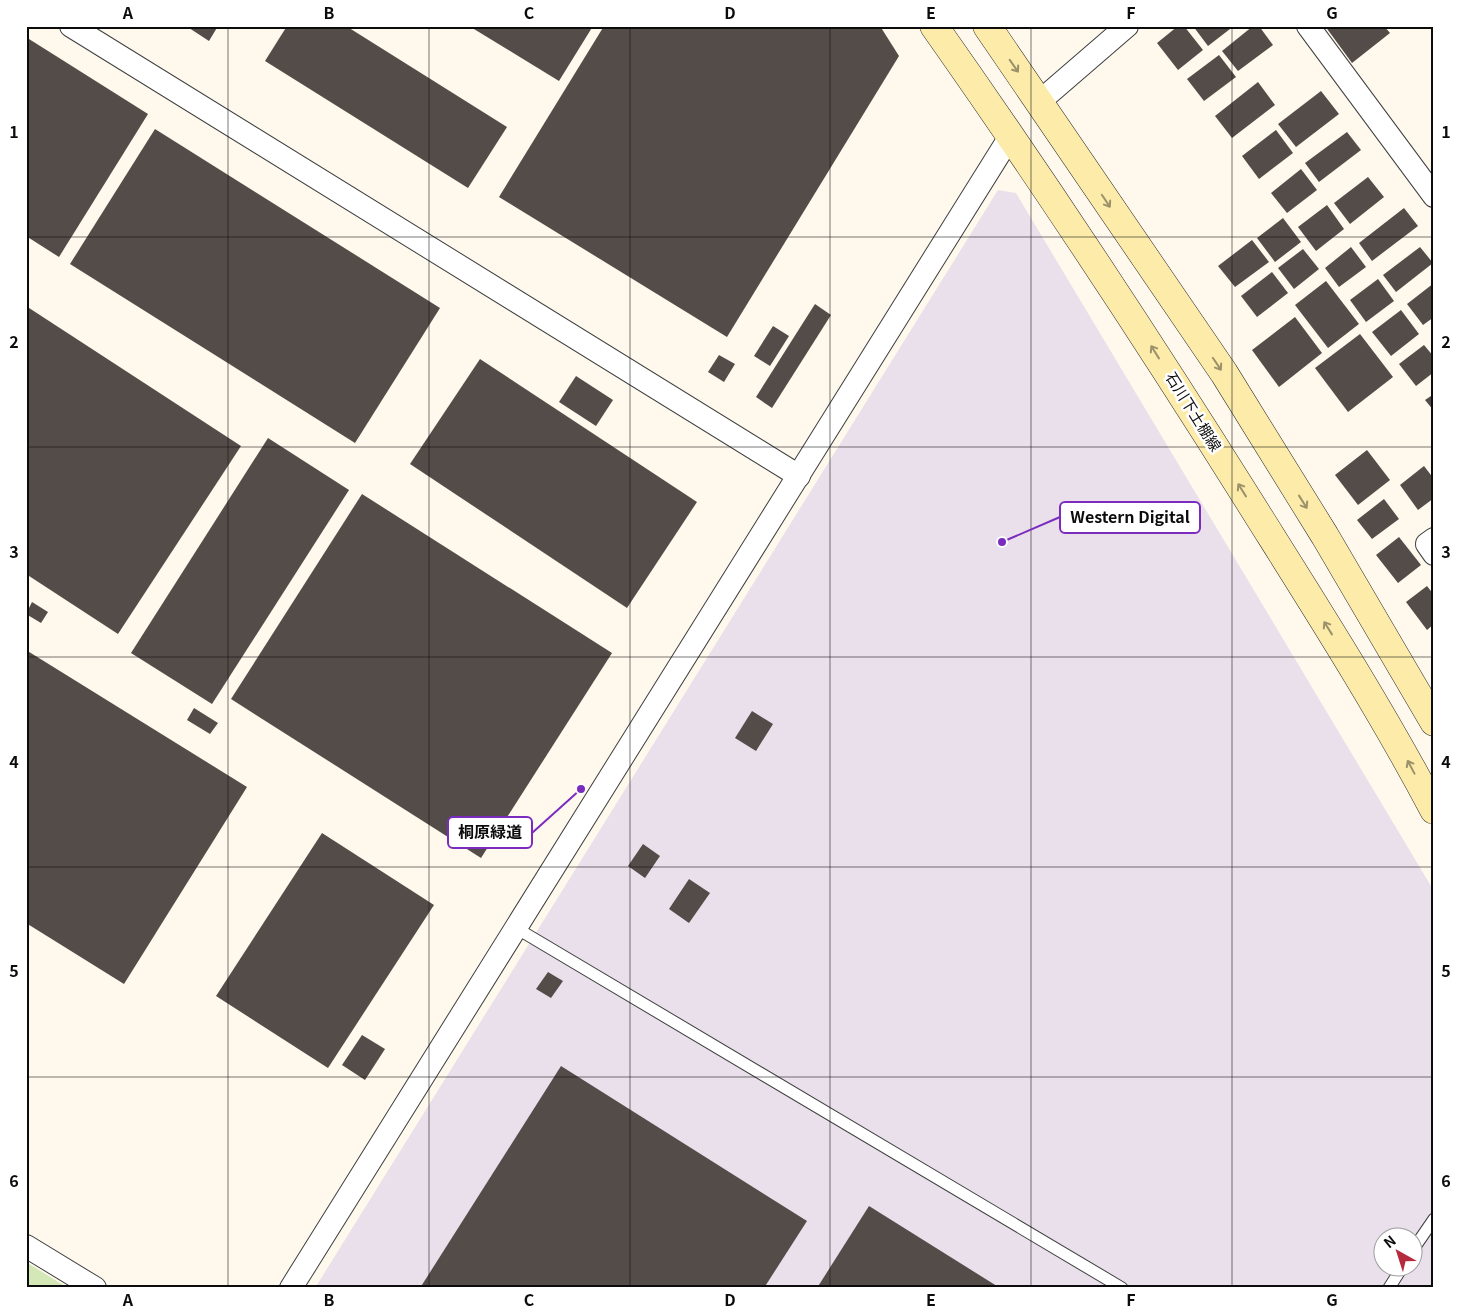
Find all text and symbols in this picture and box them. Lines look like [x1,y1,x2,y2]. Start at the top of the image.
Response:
text: A [122,0,134,24]
text: B [324,0,335,24]
text: C [524,0,535,24]
text: D [724,0,736,24]
text: E [926,0,936,24]
text: F [1126,0,1136,24]
text: G [1326,0,1338,24]
one-way arrow [1009,59,1019,73]
text: 1 [9,119,19,143]
text: 1 [1441,119,1451,143]
one-way arrow [1101,193,1111,207]
text: 2 [9,329,19,353]
text: 2 [1441,329,1451,353]
one-way arrow [1150,345,1161,359]
one-way arrow [1213,356,1223,370]
street label: 石川下土棚線 [1162,367,1227,455]
one-way arrow [1236,483,1246,497]
one-way arrow [1299,494,1309,508]
callout: Western Digital [1060,502,1200,533]
text: Western Digital [1070,504,1190,528]
text: 3 [9,539,19,563]
text: 3 [1441,539,1451,563]
one-way arrow [1322,621,1332,635]
text: 4 [9,749,19,773]
text: 4 [1441,749,1451,773]
one-way arrow [1406,760,1415,775]
callout: 桐原緑道 [448,817,532,848]
text: 桐原緑道 [458,819,522,843]
text: 5 [9,958,19,982]
text: 5 [1441,958,1451,982]
text: 6 [9,1168,19,1192]
text: 6 [1441,1168,1451,1192]
north arrow [1372,1226,1422,1276]
text: N [1379,1230,1400,1252]
text: A [122,1287,134,1311]
text: B [324,1287,335,1311]
text: C [524,1287,535,1311]
text: D [724,1287,736,1311]
text: E [926,1287,936,1311]
text: F [1126,1287,1136,1311]
text: G [1326,1287,1338,1311]

